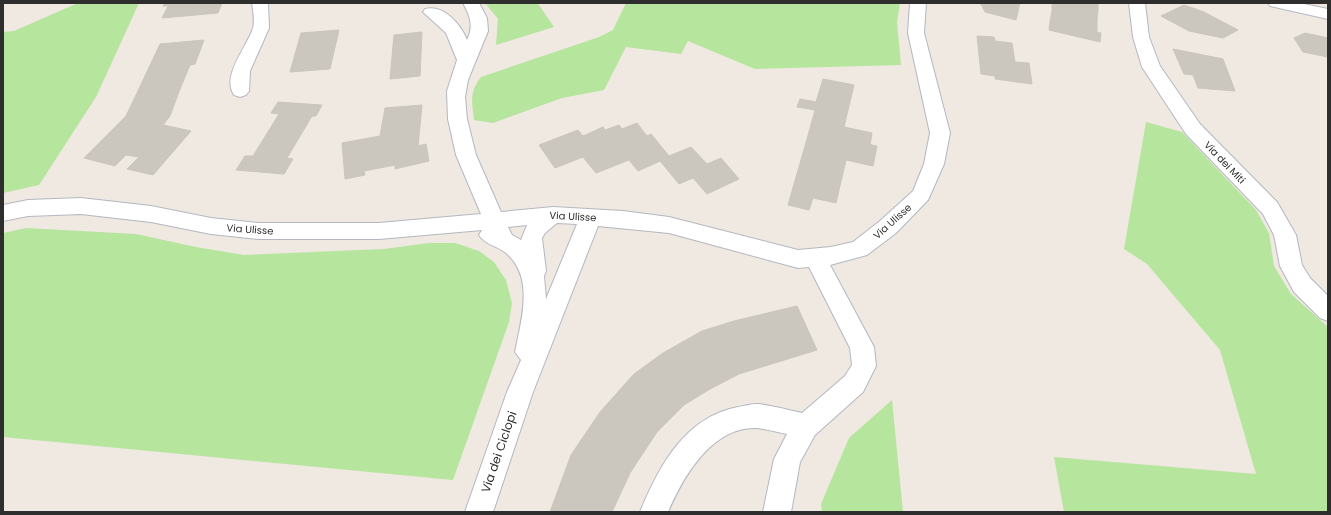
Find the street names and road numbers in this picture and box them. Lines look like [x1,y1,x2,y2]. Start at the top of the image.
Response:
street label: Via dei Miti [1201,138,1249,187]
street label: Via Ulisse [870,200,915,243]
street label: Via Ulisse [549,208,597,225]
street label: Via Ulisse [226,220,274,239]
street label: Via dei Ciclopi [477,409,520,495]

